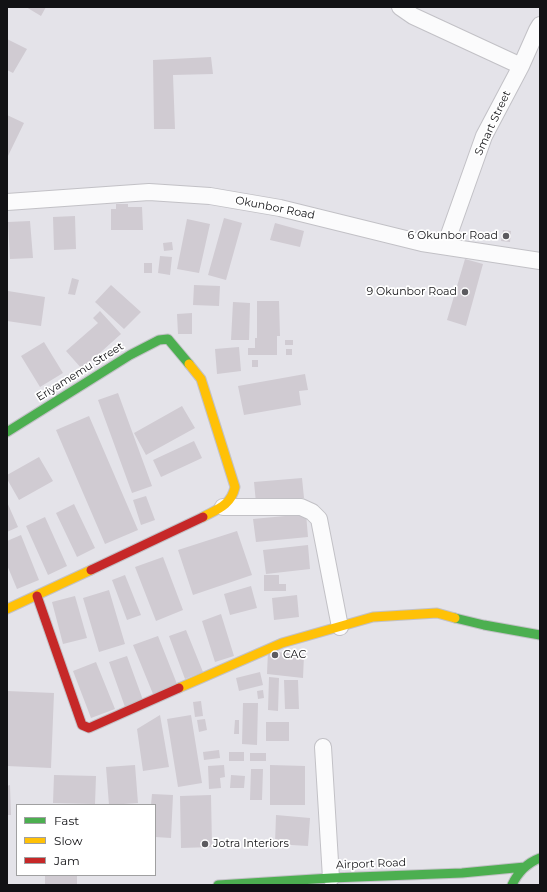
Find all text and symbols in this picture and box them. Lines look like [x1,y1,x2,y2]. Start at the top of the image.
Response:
street label: Smart Street [472,88,514,158]
street label: Okunbor Road [234,194,316,222]
place label: 6 Okunbor Road [407,229,498,243]
marker: 6 Okunbor Road [501,231,511,241]
place label: 9 Okunbor Road [366,285,457,299]
marker: 9 Okunbor Road [460,287,470,297]
street label: Eriyamemu Street [34,340,126,404]
place label: CAC [283,648,306,662]
marker: CAC [270,650,280,660]
legend [16,804,156,876]
text: Fast [54,813,79,828]
text: Slow [54,833,83,848]
place label: Jotra Interiors [213,837,289,851]
marker: Jotra Interiors [200,839,210,849]
text: Jam [54,853,80,868]
street label: Airport Road [336,856,406,872]

